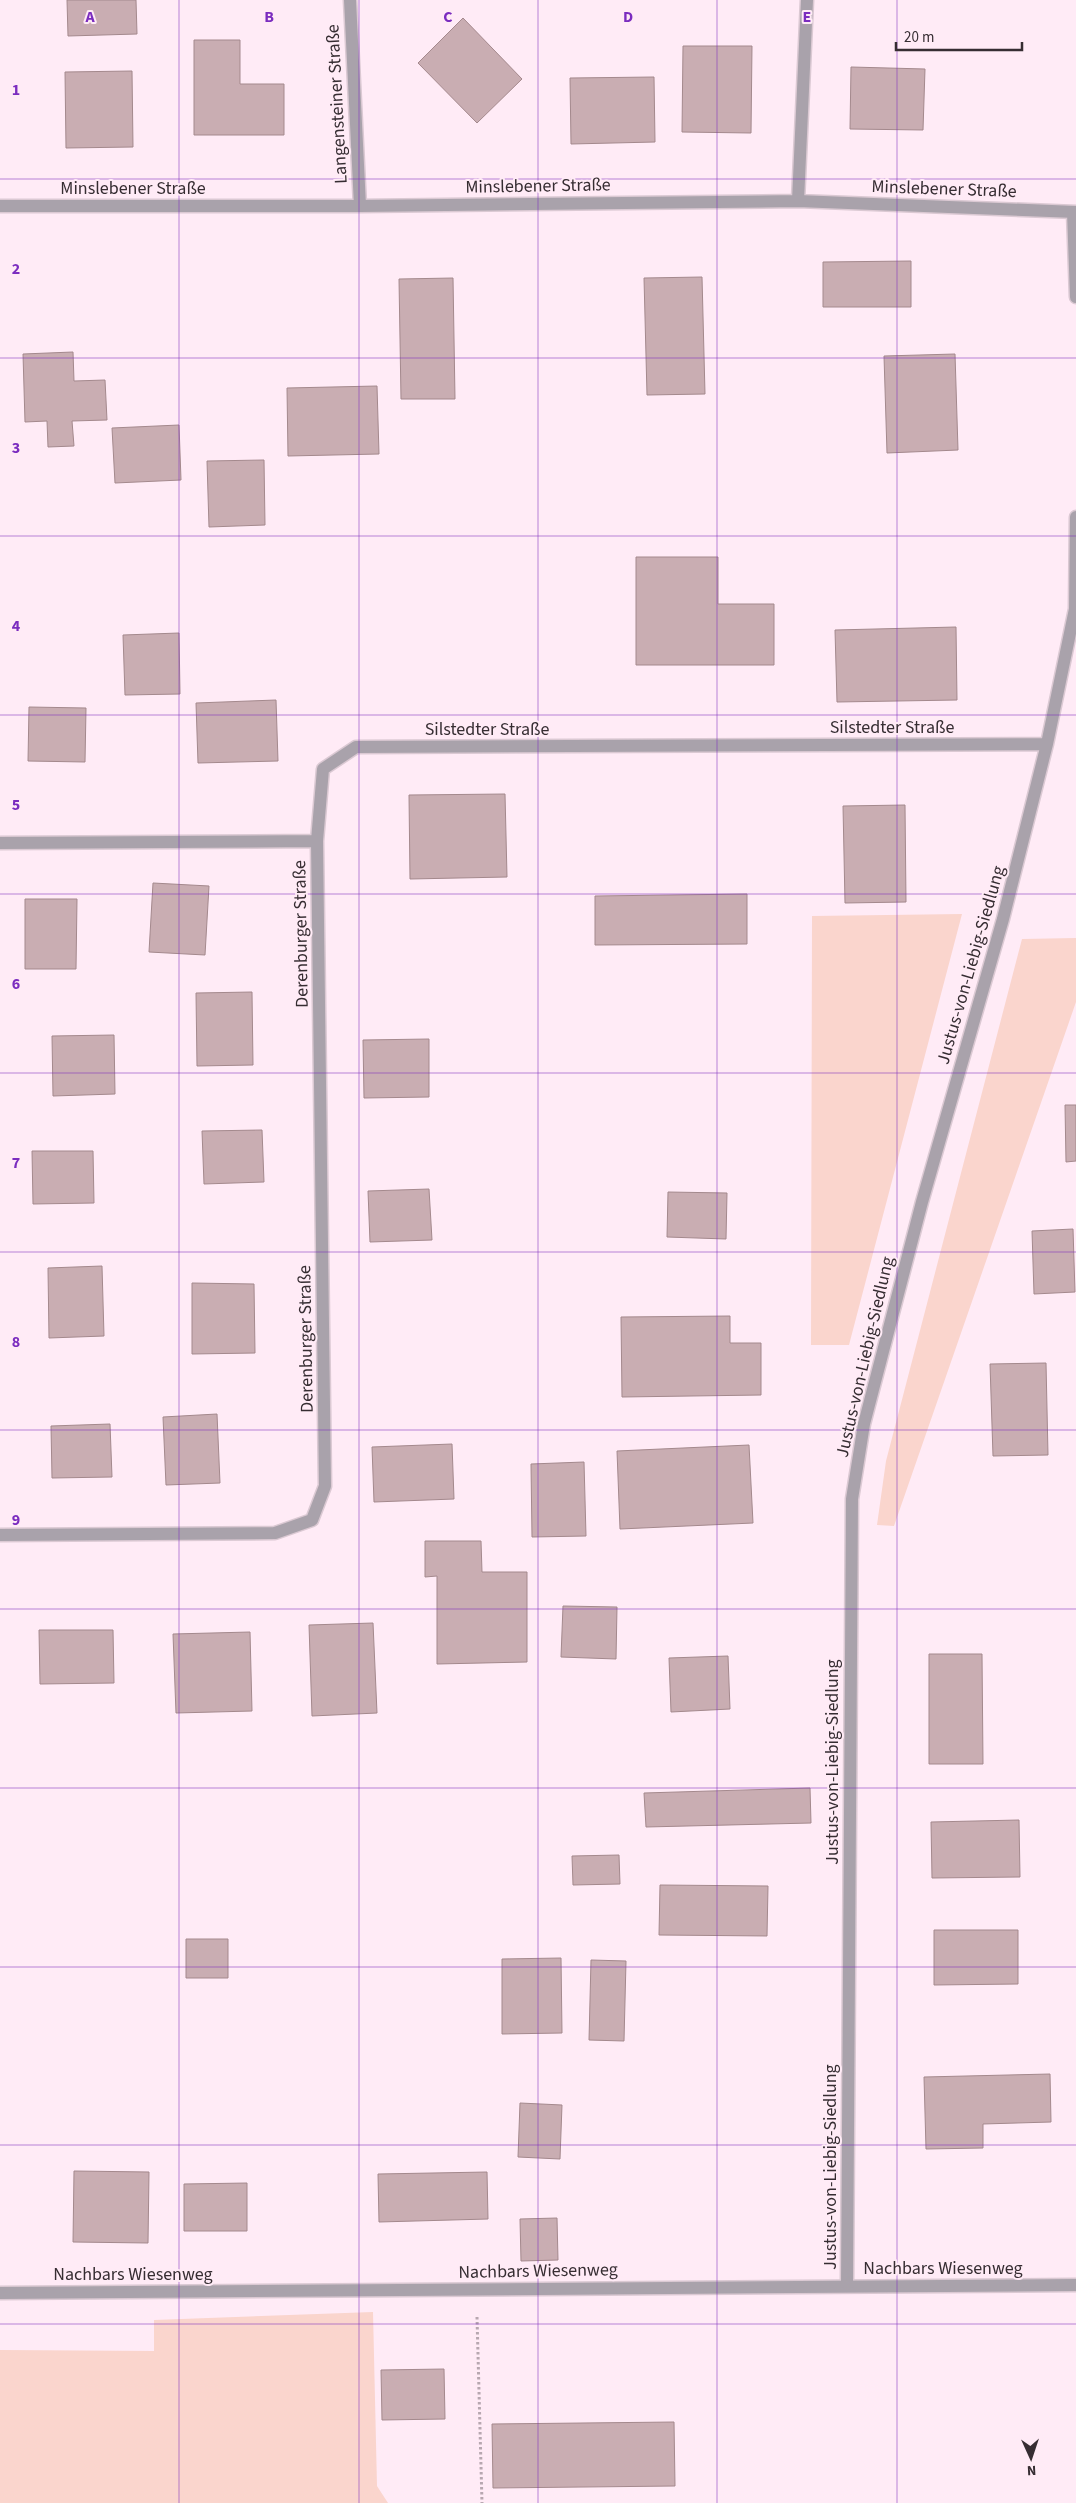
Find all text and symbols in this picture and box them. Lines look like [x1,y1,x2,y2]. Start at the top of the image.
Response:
text: A [84,6,95,28]
text: B [264,6,274,28]
text: C [443,6,453,28]
text: D [623,6,633,28]
text: E [803,6,811,28]
scale bar [896,20,1022,52]
street label: Langensteiner Straße [320,24,354,184]
text: 20 m [904,27,934,48]
text: 1 [12,79,20,101]
street label: Minslebener Straße [465,172,611,200]
street label: Minslebener Straße [871,174,1017,204]
street label: Minslebener Straße [60,176,206,201]
text: 2 [12,258,20,280]
text: 3 [12,437,20,459]
text: 4 [12,615,21,637]
street label: Silstedter Straße [830,715,954,740]
street label: Silstedter Straße [425,717,549,742]
text: 5 [12,794,20,816]
street label: Derenburger Straße [287,860,315,1008]
street label: Justus-von-Liebig-Siedlung [931,863,1011,1067]
text: 6 [12,973,20,995]
text: 7 [12,1152,20,1174]
street label: Justus-von-Liebig-Siedlung [830,1254,900,1460]
street label: Derenburger Straße [292,1265,320,1413]
text: 8 [12,1331,20,1353]
text: 9 [12,1509,20,1531]
street label: Justus-von-Liebig-Siedlung [820,1659,845,1865]
street label: Justus-von-Liebig-Siedlung [818,2064,843,2270]
street label: Nachbars Wiesenweg [863,2256,1023,2281]
street label: Nachbars Wiesenweg [458,2257,618,2285]
street label: Nachbars Wiesenweg [53,2262,213,2287]
north arrow [1006,2433,1056,2483]
text: N [1026,2460,1037,2480]

